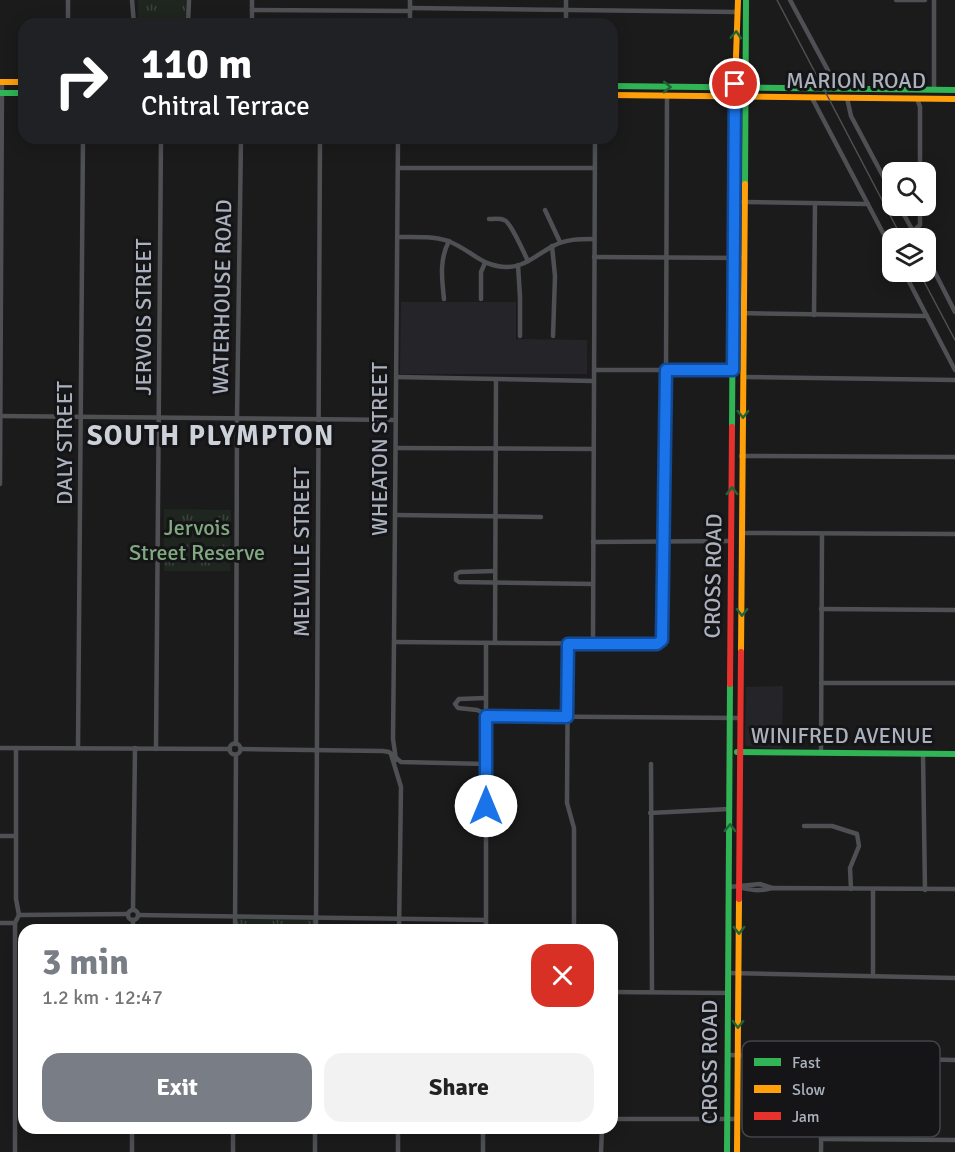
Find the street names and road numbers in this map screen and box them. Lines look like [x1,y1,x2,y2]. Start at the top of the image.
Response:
street label: MARION ROAD [786,67,926,94]
street label: WATERHOUSE ROAD [207,199,237,395]
street label: JERVOIS STREET [130,238,157,395]
street label: WHEATON STREET [366,362,393,536]
street label: DALY STREET [51,381,78,505]
street label: MELVILLE STREET [288,467,315,637]
street label: CROSS ROAD [698,513,728,639]
street label: WINIFRED AVENUE [751,722,933,749]
street label: CROSS ROAD [696,1000,723,1124]

